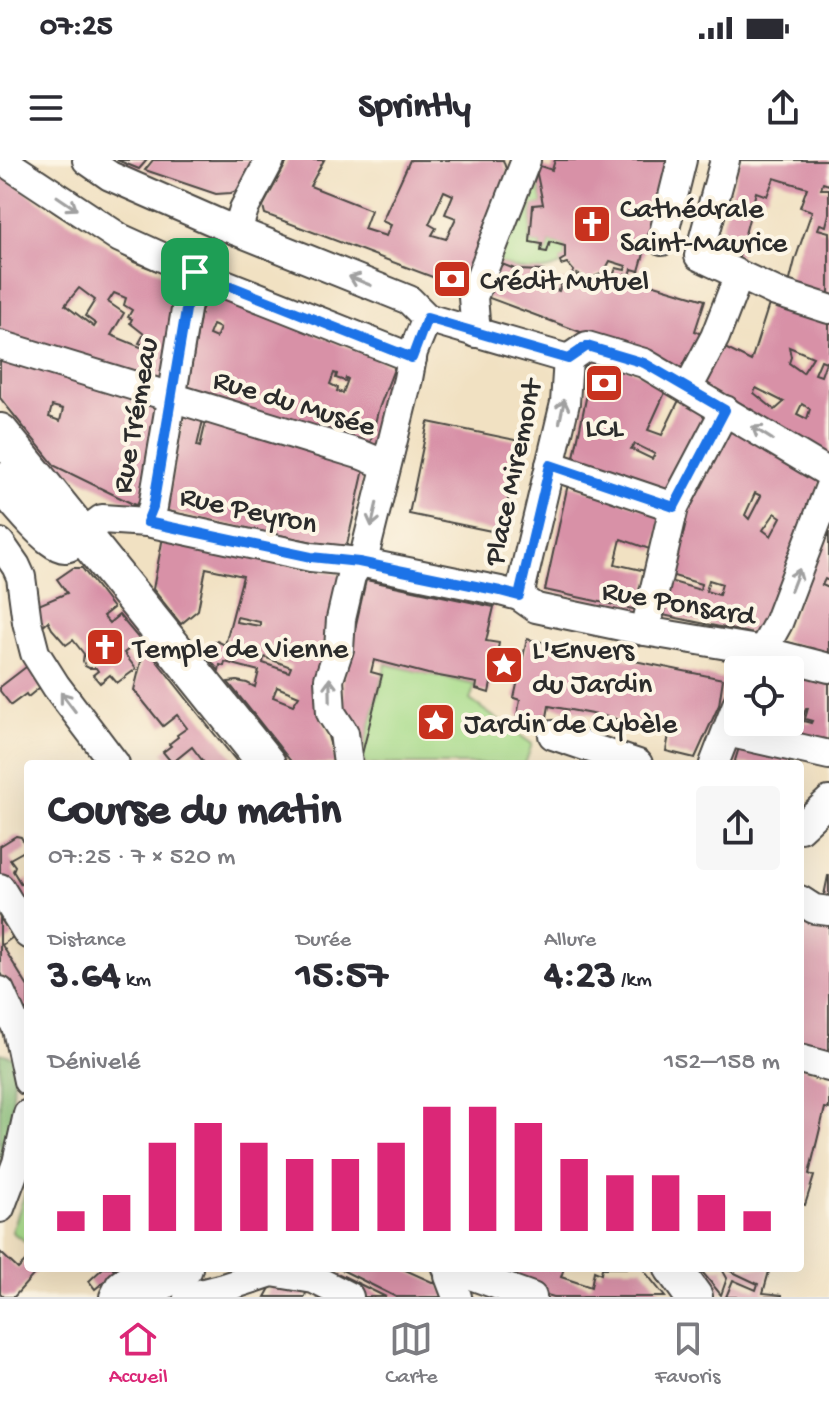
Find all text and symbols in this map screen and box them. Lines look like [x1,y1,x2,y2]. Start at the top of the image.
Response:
text: 07:25 [40,11,113,46]
icon: menu [24,86,68,130]
icon: share [761,86,805,130]
text: Sprintly [358,87,471,130]
place label: Cathédrale Saint-Maurice [620,194,788,263]
one-way arrow [56,195,78,211]
church icon: Cathédrale Saint-Maurice [571,203,613,245]
pin [161,238,229,306]
icon: arrive [173,250,217,294]
bank icon: Crédit Mutuel [431,258,473,300]
place label: Crédit Mutuel [480,266,649,301]
one-way arrow [348,272,373,287]
street label: Rue Trémeau [107,335,168,496]
bank icon: LCL [583,362,625,404]
street label: Rue du Musée [208,364,380,447]
street label: Place Miremont [478,374,553,570]
one-way arrow [556,399,571,425]
place label: LCL [585,413,624,448]
one-way arrow [751,425,774,441]
street label: Rue Peyron [176,481,320,544]
one-way arrow [366,502,381,527]
one-way arrow [789,568,803,592]
street label: Rue Ponsard [599,575,760,637]
church icon: Temple de Vienne [84,626,126,668]
place label: Temple de Vienne [131,634,349,669]
place label: L'Envers du Jardin [532,635,652,704]
place icon: L'Envers du Jardin [483,644,525,686]
map controls [724,656,804,736]
button: locate [724,656,804,736]
one-way arrow [323,677,338,704]
one-way arrow [59,692,76,713]
place icon: Jardin de Cybèle [415,701,457,743]
place label: Jardin de Cybèle [464,709,678,744]
button: share [696,786,780,870]
text: Course du matin [48,787,341,839]
text: 07:25 · 7 × 520 m [48,843,236,874]
text: Distance [48,928,126,954]
text: Durée [296,928,351,954]
text: Allure [544,928,596,954]
text: 3.64 [48,954,121,1001]
text: 15:57 [296,954,388,1001]
text: 4:23 [544,954,616,1001]
text: km [121,968,151,994]
text: /km [616,968,652,994]
text: Dénivelé [48,1048,140,1079]
text: 152–158 m [664,1048,780,1079]
tab: Accueil [109,1317,168,1391]
tab: Carte [385,1317,438,1391]
tab: Favoris [655,1317,720,1391]

